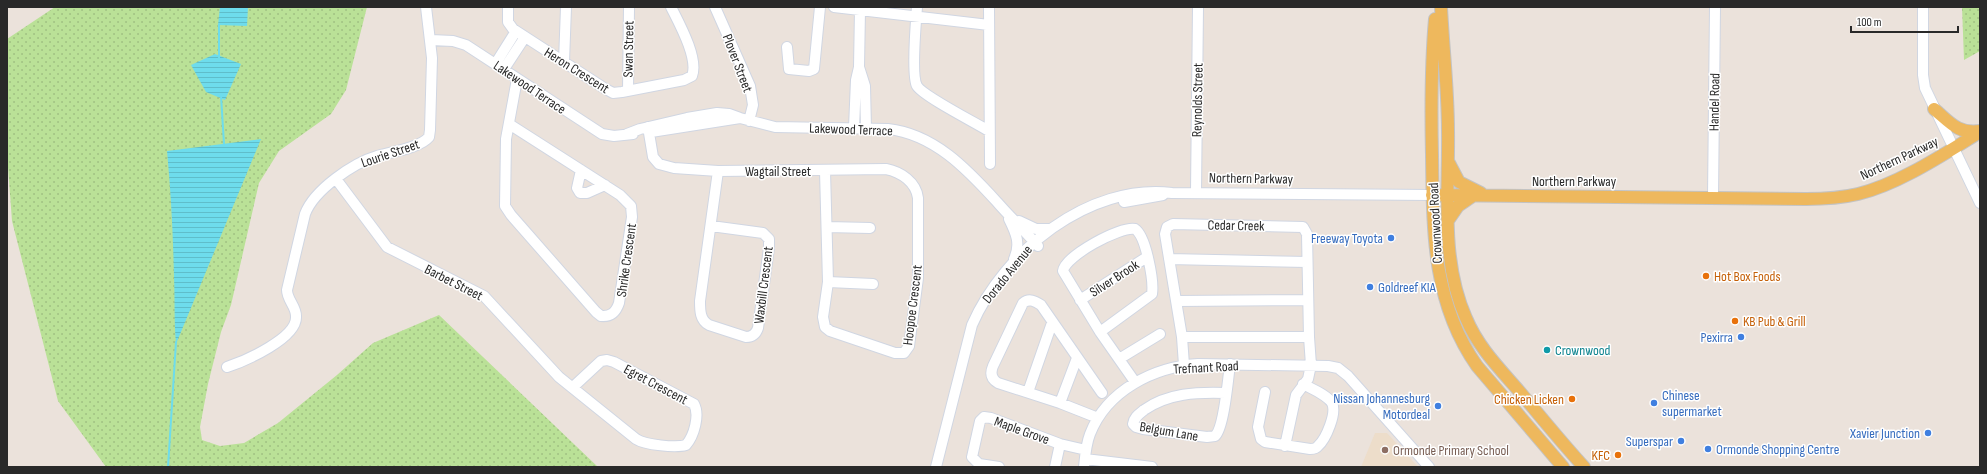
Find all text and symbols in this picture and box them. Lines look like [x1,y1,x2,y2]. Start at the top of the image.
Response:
scale bar [1851,8,1958,34]
text: 100 m [1857,15,1882,30]
street label: Swan Street [620,20,637,78]
street label: Plover Street [719,32,756,95]
street label: Heron Crescent [541,44,612,97]
street label: Lakewood Terrace [490,57,569,118]
street label: Reynolds Street [1188,63,1207,137]
street label: Handel Road [1705,73,1724,131]
street label: Lakewood Terrace [809,120,893,139]
street label: Northern Parkway [1857,133,1941,184]
street label: Lourie Street [359,136,422,171]
street label: Wagtail Street [745,163,811,180]
street label: Northern Parkway [1209,169,1294,188]
street label: Northern Parkway [1532,173,1617,190]
street label: Crownwood Road [1425,182,1446,264]
street label: Cedar Creek [1207,217,1265,235]
street label: Shrike Crescent [613,222,640,298]
place label: Freeway Toyota [1311,230,1383,247]
marker: Freeway Toyota [1386,233,1396,243]
street label: Dorado Avenue [979,242,1036,307]
street label: Waxbill Crescent [750,245,777,325]
street label: Silver Brook [1086,256,1143,301]
street label: Barbet Street [422,261,486,304]
street label: Hoopoe Crescent [899,264,926,346]
place label: Hot Box Foods [1714,268,1780,285]
marker: Hot Box Foods [1701,271,1711,281]
place label: Goldreef KIA [1378,279,1437,296]
marker: Goldreef KIA [1365,282,1375,292]
place label: KB Pub & Grill [1743,313,1806,330]
marker: KB Pub & Grill [1730,316,1740,326]
place label: Pexirra [1701,329,1733,346]
marker: Pexirra [1736,332,1746,342]
place label: Crownwood [1555,342,1611,359]
marker: Crownwood [1542,345,1552,355]
street label: Trefnant Road [1173,357,1239,378]
street label: Egret Crescent [621,361,691,408]
place label: Chinese supermarket [1662,387,1722,420]
place label: Nissan Johannesburg Motordeal [1333,390,1430,423]
place label: Chicken Licken [1494,391,1564,408]
marker: Chicken Licken [1567,394,1577,404]
marker: Chinese supermarket [1649,398,1659,408]
marker: Nissan Johannesburg Motordeal [1433,401,1443,411]
street label: Maple Grove [992,413,1052,448]
street label: Belgum Lane [1138,418,1200,445]
place label: Xavier Junction [1849,425,1920,442]
marker: Xavier Junction [1923,428,1933,438]
place label: Superspar [1626,433,1673,450]
marker: Superspar [1676,436,1686,446]
place label: Ormonde Shopping Centre [1716,441,1839,458]
place label: Ormonde Primary School [1393,442,1509,459]
marker: Ormonde Shopping Centre [1703,444,1713,454]
marker: Ormonde Primary School [1380,445,1390,455]
place label: KFC [1592,447,1610,464]
marker: KFC [1613,450,1623,460]

